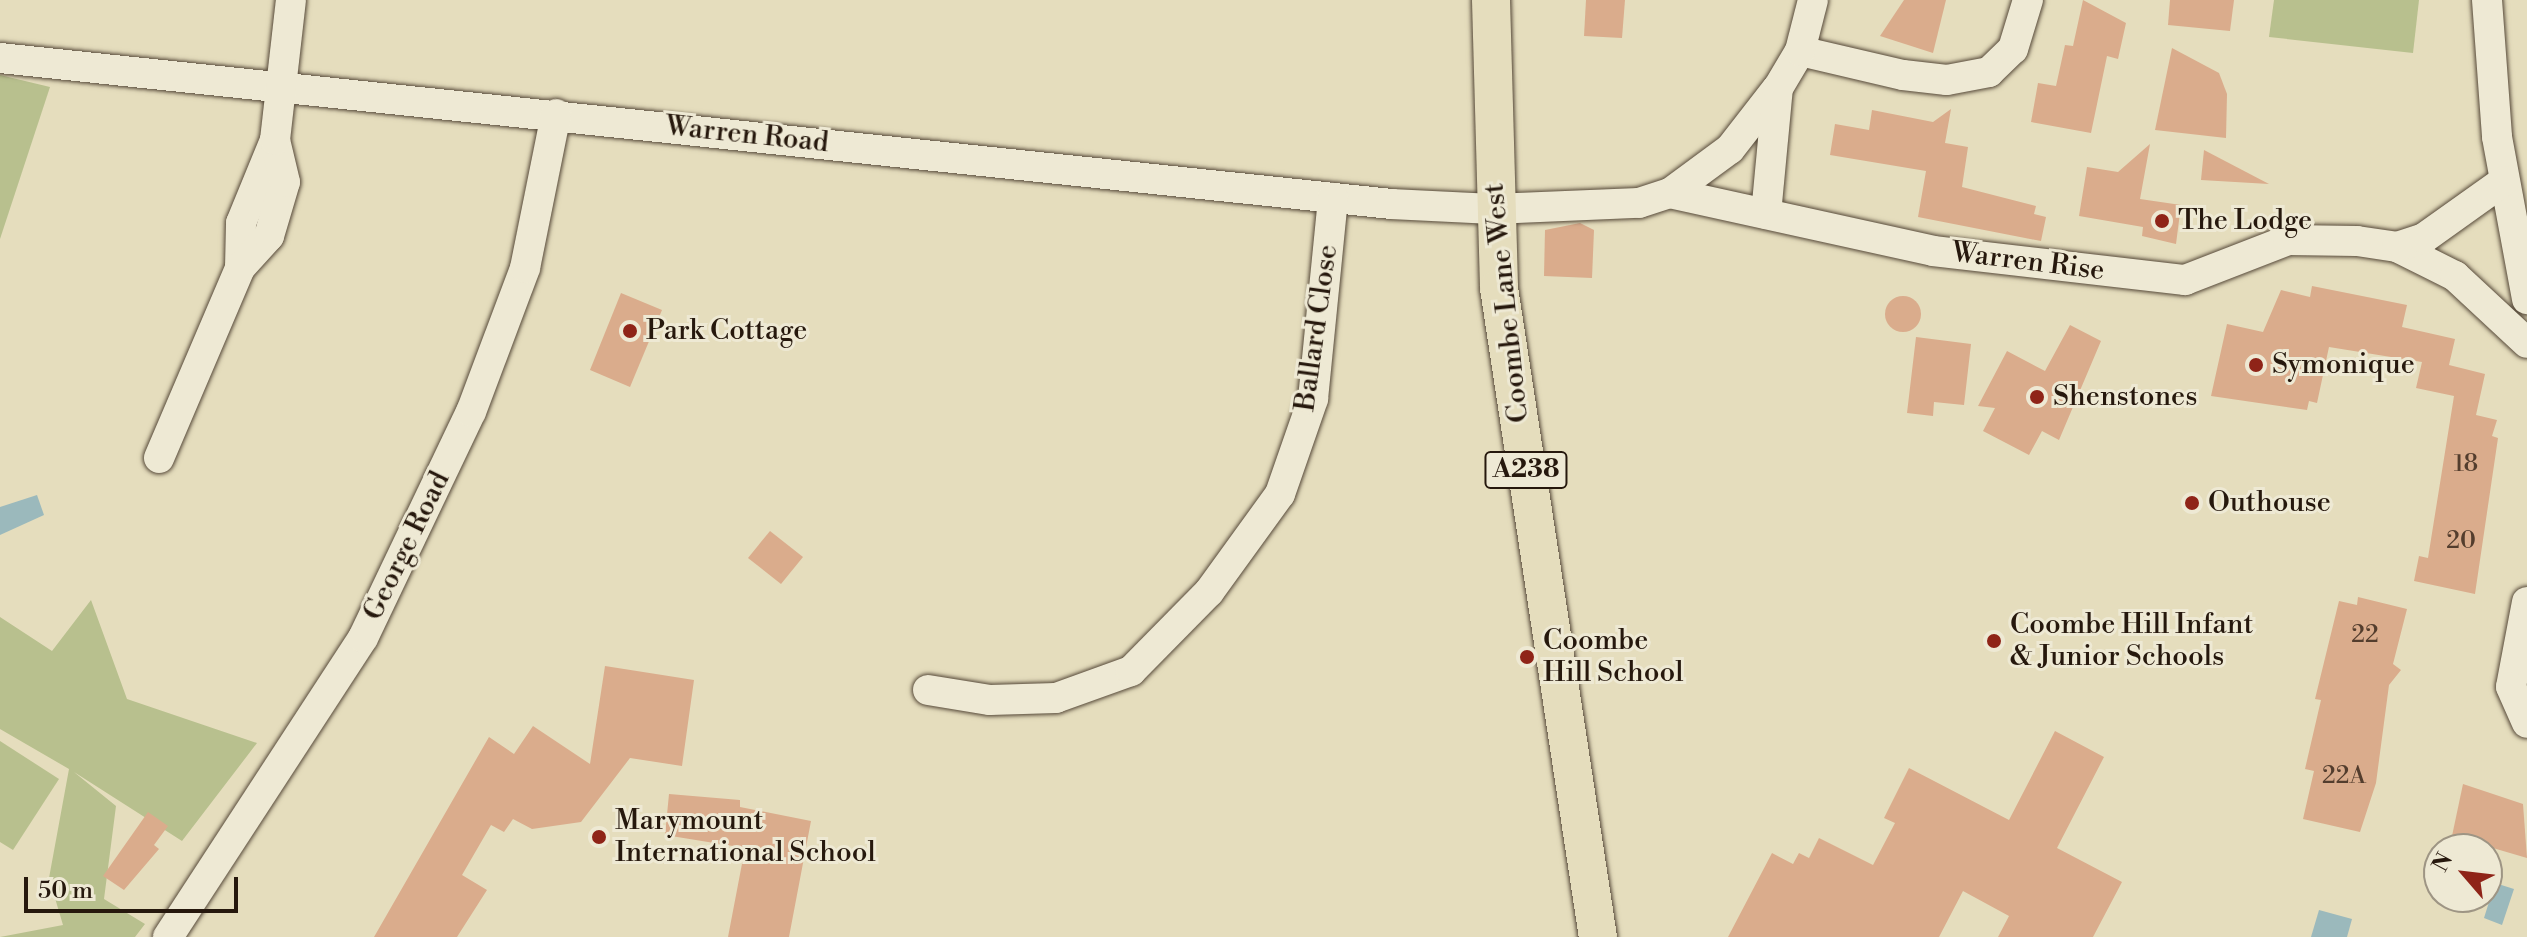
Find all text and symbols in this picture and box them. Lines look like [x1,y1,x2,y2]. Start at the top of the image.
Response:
street label: Warren Road [664,110,830,160]
street label: Coombe Lane West [1478,182,1536,424]
place label: The Lodge [2178,204,2312,238]
marker: The Lodge [2153,212,2171,230]
street label: Warren Rise [1950,236,2106,288]
street label: Ballard Close [1289,243,1345,413]
place label: Park Cottage [646,314,808,348]
marker: Park Cottage [621,322,639,340]
place label: Symonique [2272,348,2415,382]
marker: Symonique [2247,356,2265,374]
place label: Shenstones [2053,380,2197,414]
marker: Shenstones [2028,388,2046,406]
road number: A238 [1484,448,1568,492]
house number: 18 [2454,451,2478,479]
street label: George Road [357,466,457,626]
place label: Outhouse [2208,486,2331,520]
marker: Outhouse [2183,494,2201,512]
house number: 20 [2446,528,2476,556]
place label: Coombe Hill Infant & Junior Schools [2010,608,2253,674]
house number: 22 [2351,622,2379,650]
place label: Coombe Hill School [1543,624,1683,690]
marker: Coombe Hill Infant & Junior Schools [1985,632,2003,650]
marker: Coombe Hill School [1518,648,1536,666]
house number: 22A [2322,763,2366,791]
place label: Marymount International School [615,804,876,870]
marker: Marymount International School [590,828,608,846]
north arrow [2423,833,2503,913]
text: N [2427,848,2459,876]
scale bar [28,861,242,911]
text: 50 m [38,876,93,906]

